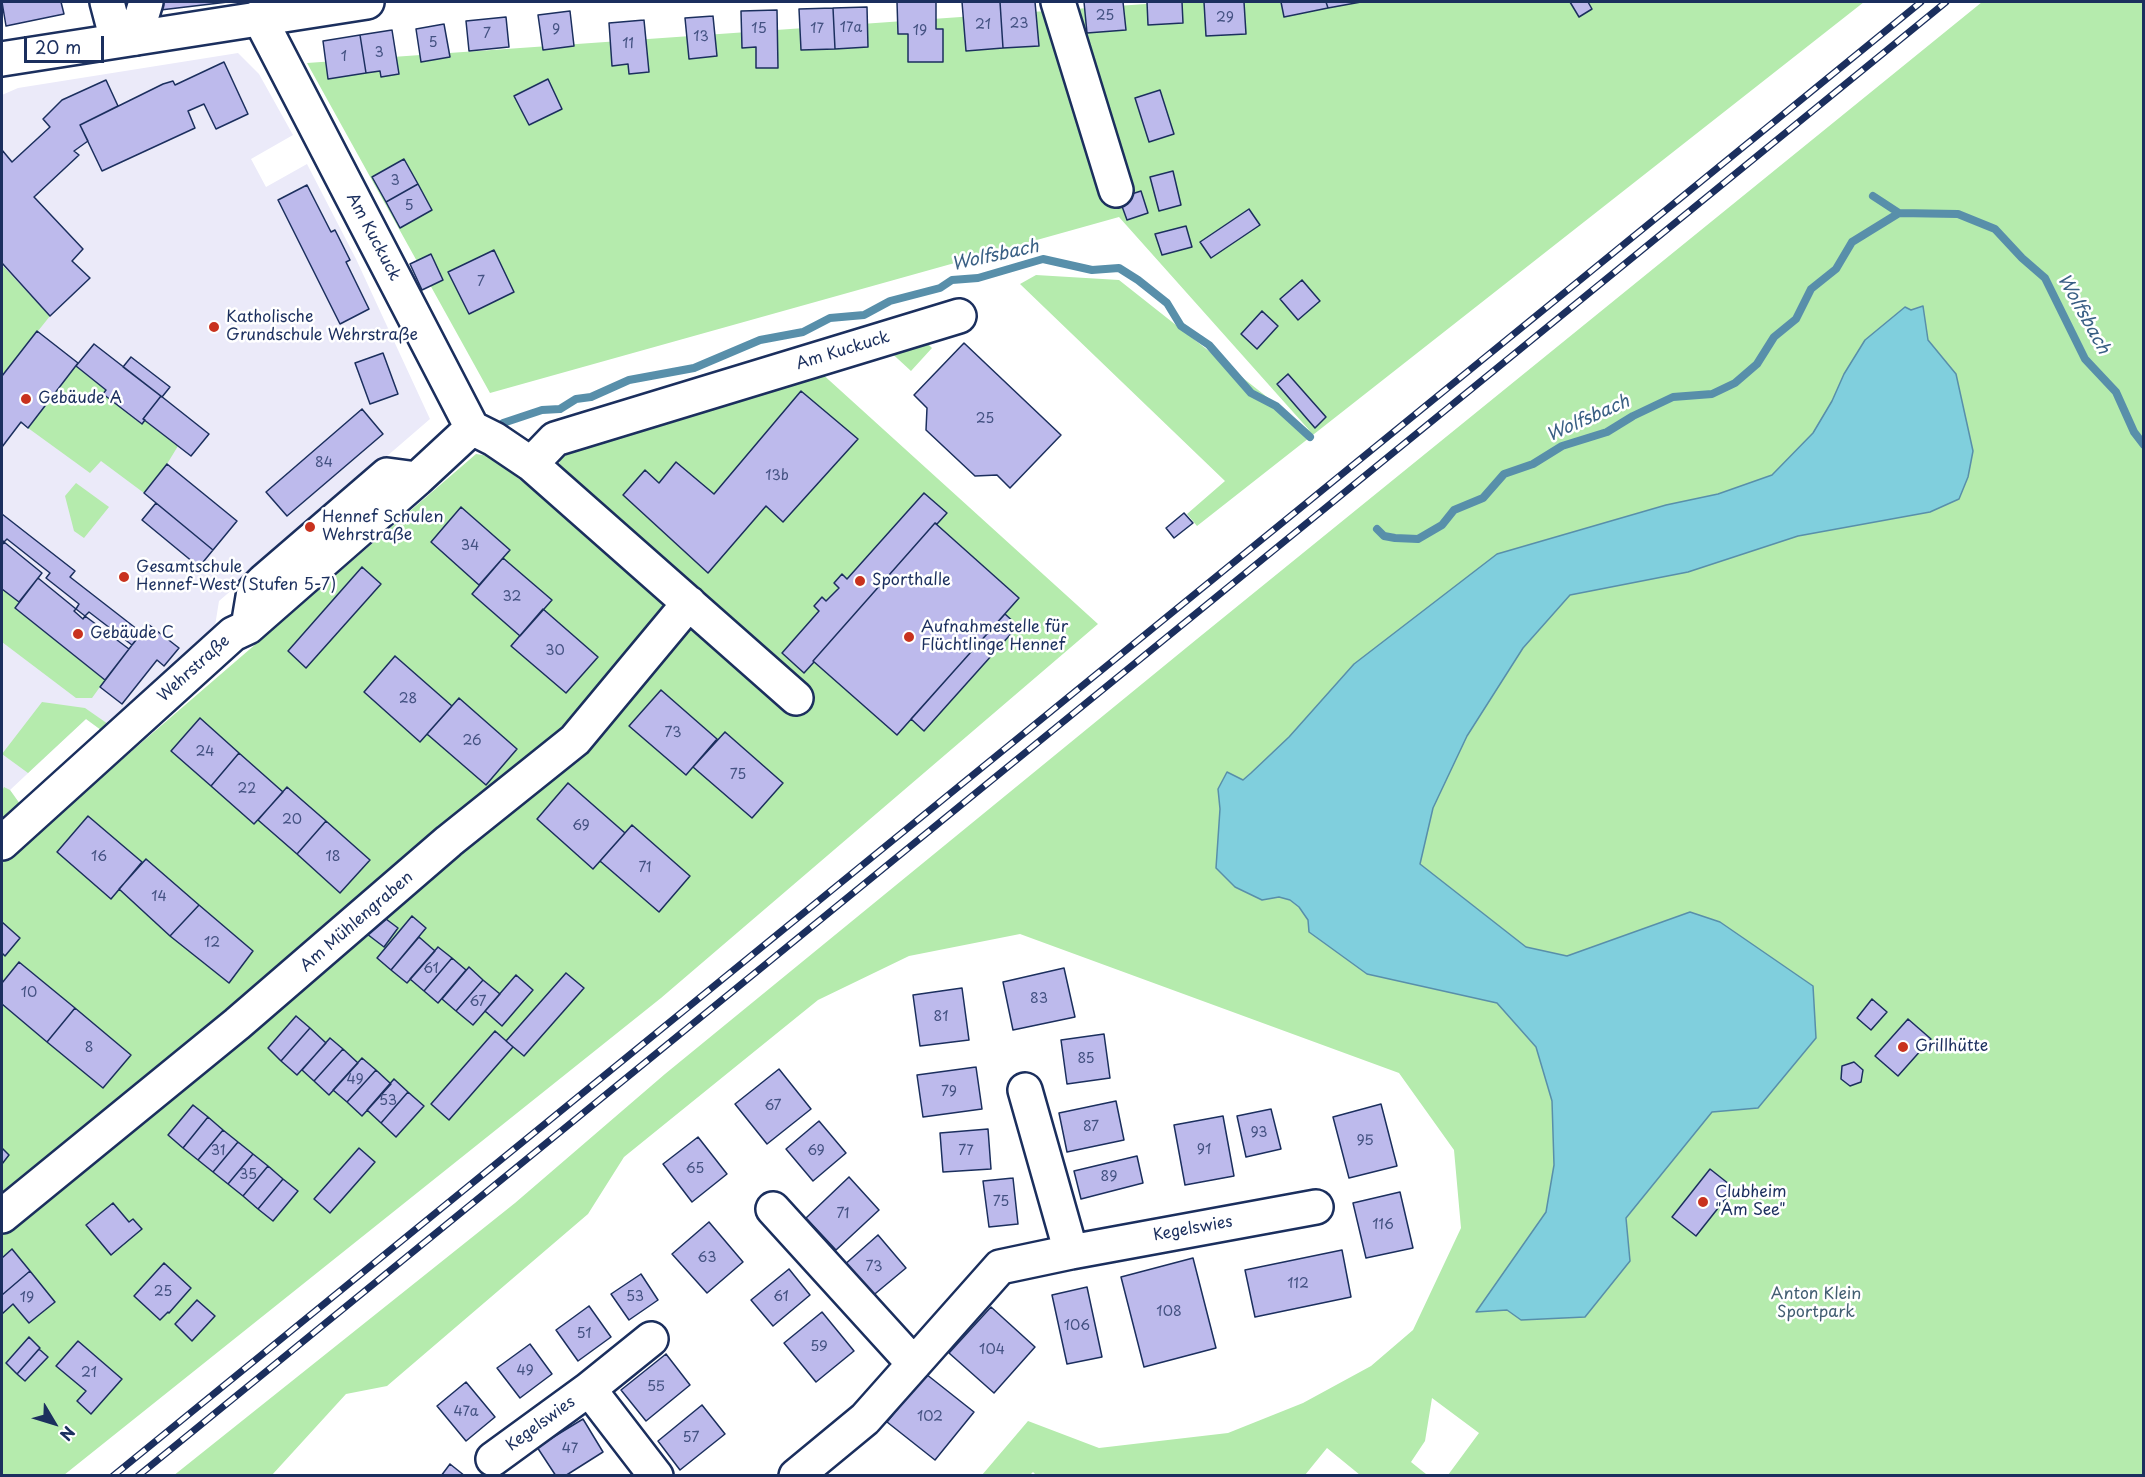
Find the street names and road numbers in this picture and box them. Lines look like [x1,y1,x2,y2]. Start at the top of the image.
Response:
street label: Am Kuckuck [342,190,404,284]
street label: Am Kuckuck [794,328,892,374]
street label: Wehrstraße [154,632,234,706]
street label: Am Mühlengraben [297,868,417,976]
street label: Kegelswies [1152,1213,1234,1245]
street label: Kegelswies [503,1393,579,1455]

